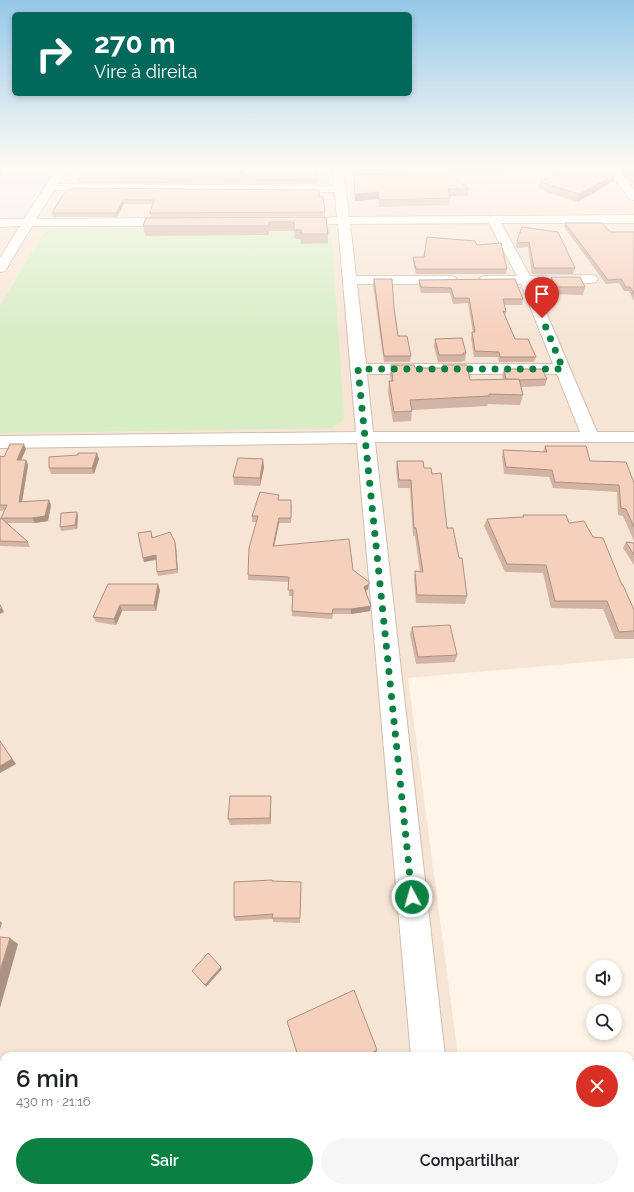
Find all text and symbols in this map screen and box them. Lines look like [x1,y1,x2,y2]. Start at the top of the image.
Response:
text: 270 m [94,27,175,60]
icon: right [28,28,80,80]
text: Vire à direita [94,61,197,82]
pin [525,277,559,318]
icon: arrive [531,283,553,305]
position arrow [391,876,433,918]
map controls [586,960,622,1040]
button: sound [586,960,622,996]
button: search [586,1004,622,1040]
text: 6 min [16,1064,79,1093]
button: close [576,1065,618,1107]
text: 430 m · 21:16 [16,1094,91,1109]
button: Sair [16,1138,313,1184]
button: Compartilhar [321,1138,618,1184]

